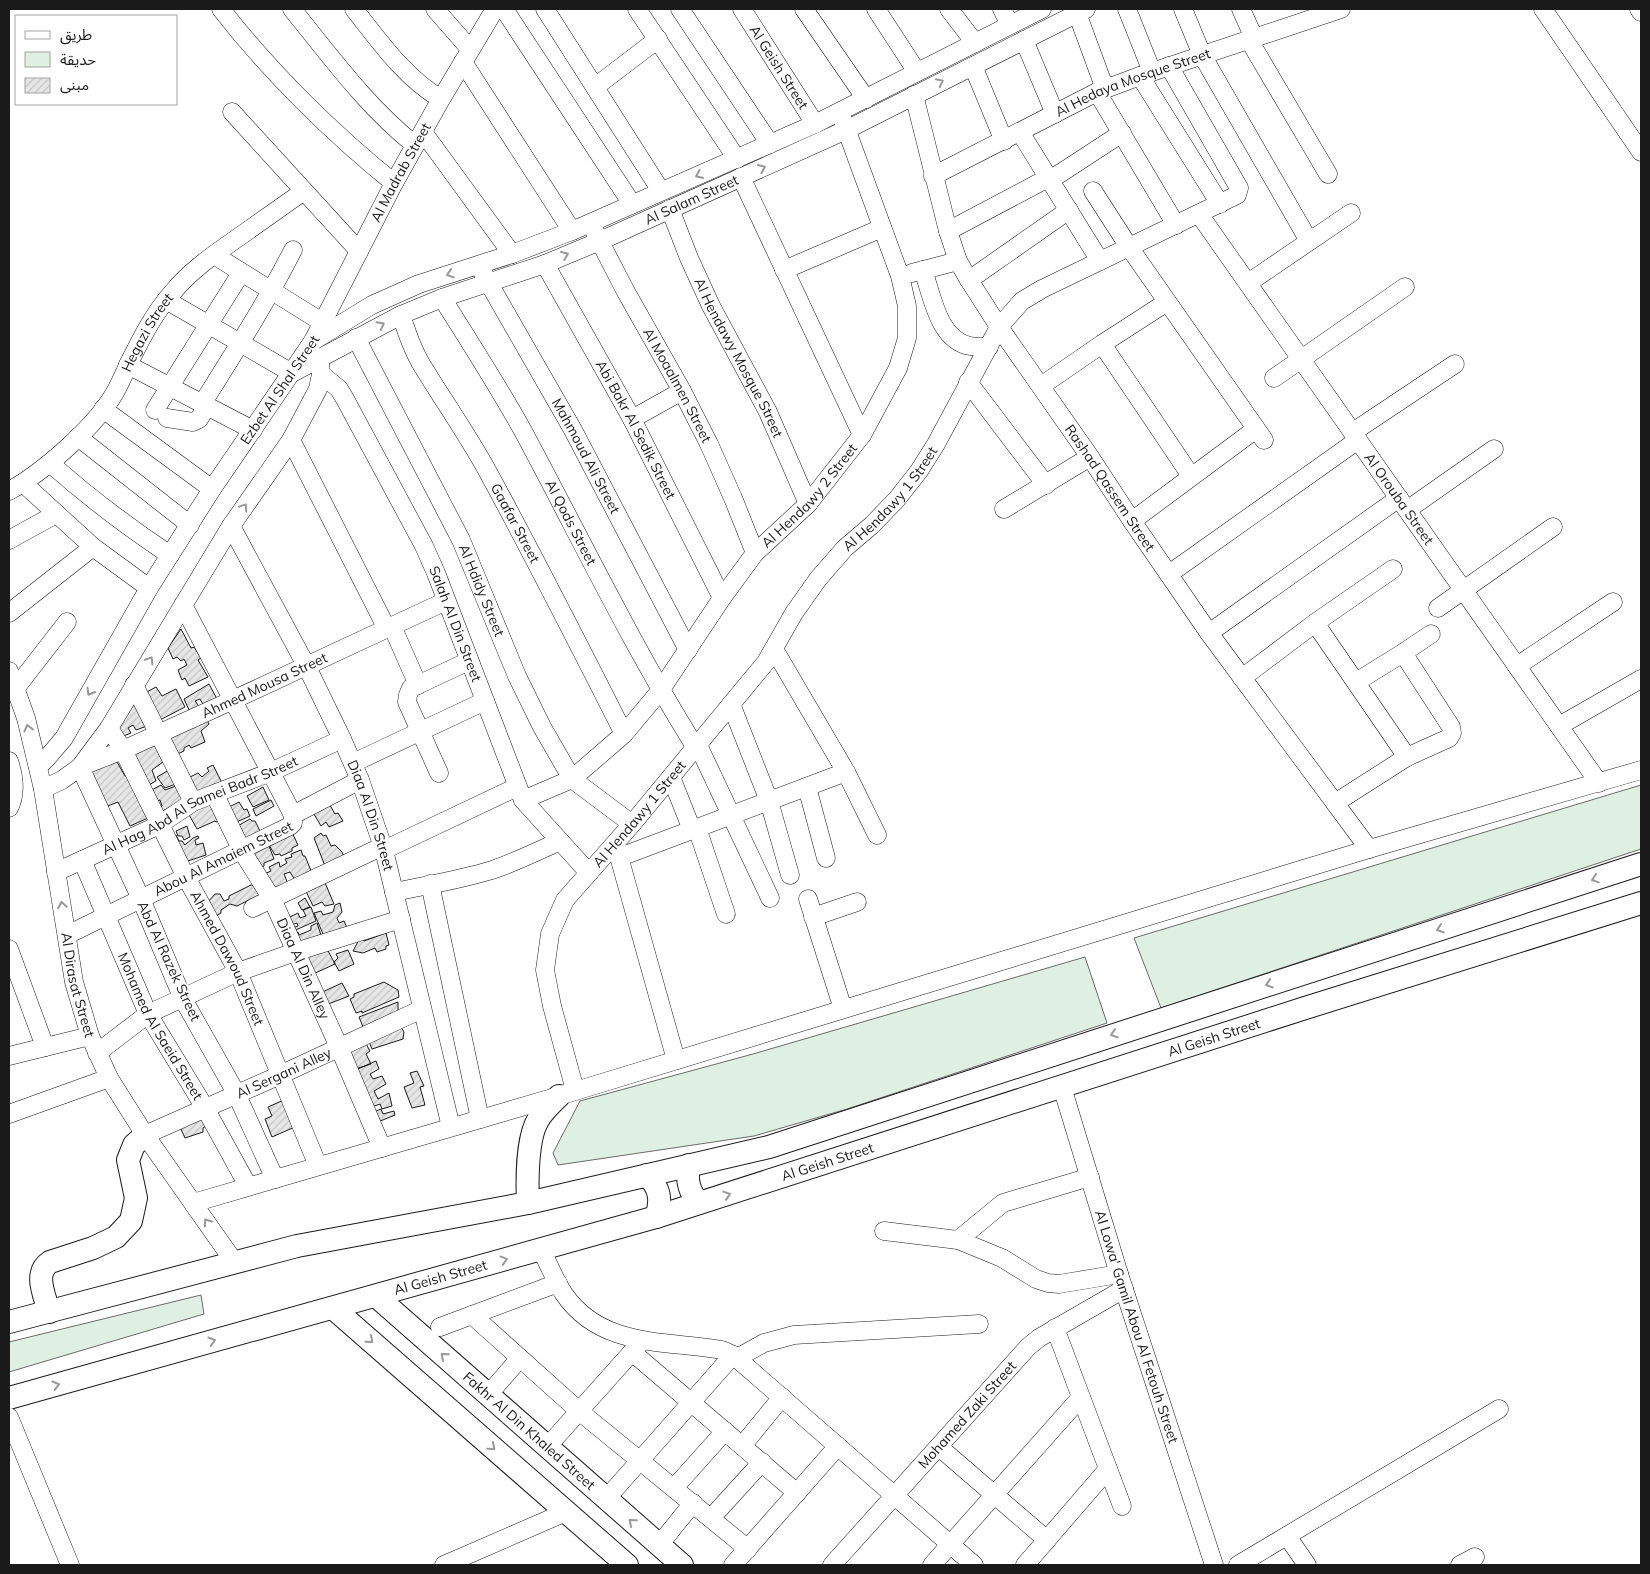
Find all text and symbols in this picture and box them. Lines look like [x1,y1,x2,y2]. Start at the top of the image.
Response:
legend [15,15,178,105]
street label: Al Geish Street [746,22,812,113]
text: طريق [60,25,92,45]
street label: Al Hedaya Mosque Street [1052,44,1213,121]
text: حديقة [60,50,96,69]
text: مبنى [60,75,89,94]
one-way arrow [934,78,943,88]
street label: Al Madrab Street [367,119,435,225]
one-way arrow [757,164,766,174]
one-way arrow [695,169,704,180]
street label: Al Salam Street [642,171,741,229]
one-way arrow [560,251,569,262]
one-way arrow [447,268,455,278]
street label: Al Hendawy Mosque Street [690,275,787,441]
street label: Hegazi Street [117,289,177,375]
one-way arrow [376,321,385,331]
street label: Al Moaalmen Street [639,325,716,446]
street label: Ezbet Al Shal Street [236,332,323,448]
street label: Abi Bakr Al Sedik Street [592,357,680,502]
street label: Mahmoud Ali Street [548,395,624,517]
street label: Rashad Qassem Street [1061,421,1159,555]
street label: Al Hendawy 2 Street [758,440,861,552]
street label: Al Hendawy 1 Street [839,443,941,555]
street label: Al Orouba Street [1361,449,1438,548]
street label: Al Qods Street [541,477,601,568]
street label: Gaafar Street [487,480,544,566]
one-way arrow [238,503,247,513]
street label: Al Hdidy Street [455,541,509,639]
street label: Salah Al Din Street [425,563,486,684]
street label: Ahmed Mousa Street [199,648,330,722]
one-way arrow [144,657,153,666]
one-way arrow [86,687,96,696]
one-way arrow [23,724,34,733]
street label: Al Hag Abd Al Samei Badr Street [99,752,301,859]
street label: Diaa Al Din Street [343,757,398,873]
street label: Al Hendawy 1 Street [589,757,690,871]
street label: Abou Al Amaiem Street [151,817,296,900]
one-way arrow [1591,874,1600,884]
street label: Ahmed Dawoud Street [186,888,268,1028]
street label: Abd Al Razek Street [133,898,205,1024]
one-way arrow [57,901,67,910]
street label: Diaa Al Din Alley [273,915,334,1022]
one-way arrow [1437,923,1445,933]
street label: Al Dirasat Street [57,931,99,1039]
street label: Mohamed Al Saeid Street [114,950,207,1103]
one-way arrow [1265,979,1274,989]
street label: Al Geish Street [1165,1014,1263,1061]
one-way arrow [1111,1029,1119,1039]
street label: Al Sergani Alley [233,1043,335,1102]
street label: Al Geish Street [779,1138,876,1185]
one-way arrow [722,1190,730,1200]
street label: Al Lowa' Gamil Abou Al Fetouh Street [1091,1208,1183,1446]
one-way arrow [204,1219,213,1228]
street label: Al Geish Street [392,1256,489,1299]
one-way arrow [499,1256,507,1266]
one-way arrow [364,1334,373,1343]
one-way arrow [208,1337,216,1347]
one-way arrow [441,1353,450,1362]
street label: Mohamed Zaki Street [914,1357,1020,1472]
street label: Fakhr Al Din Khaled Street [459,1368,599,1494]
one-way arrow [51,1381,59,1391]
one-way arrow [486,1441,495,1450]
one-way arrow [628,1518,637,1527]

